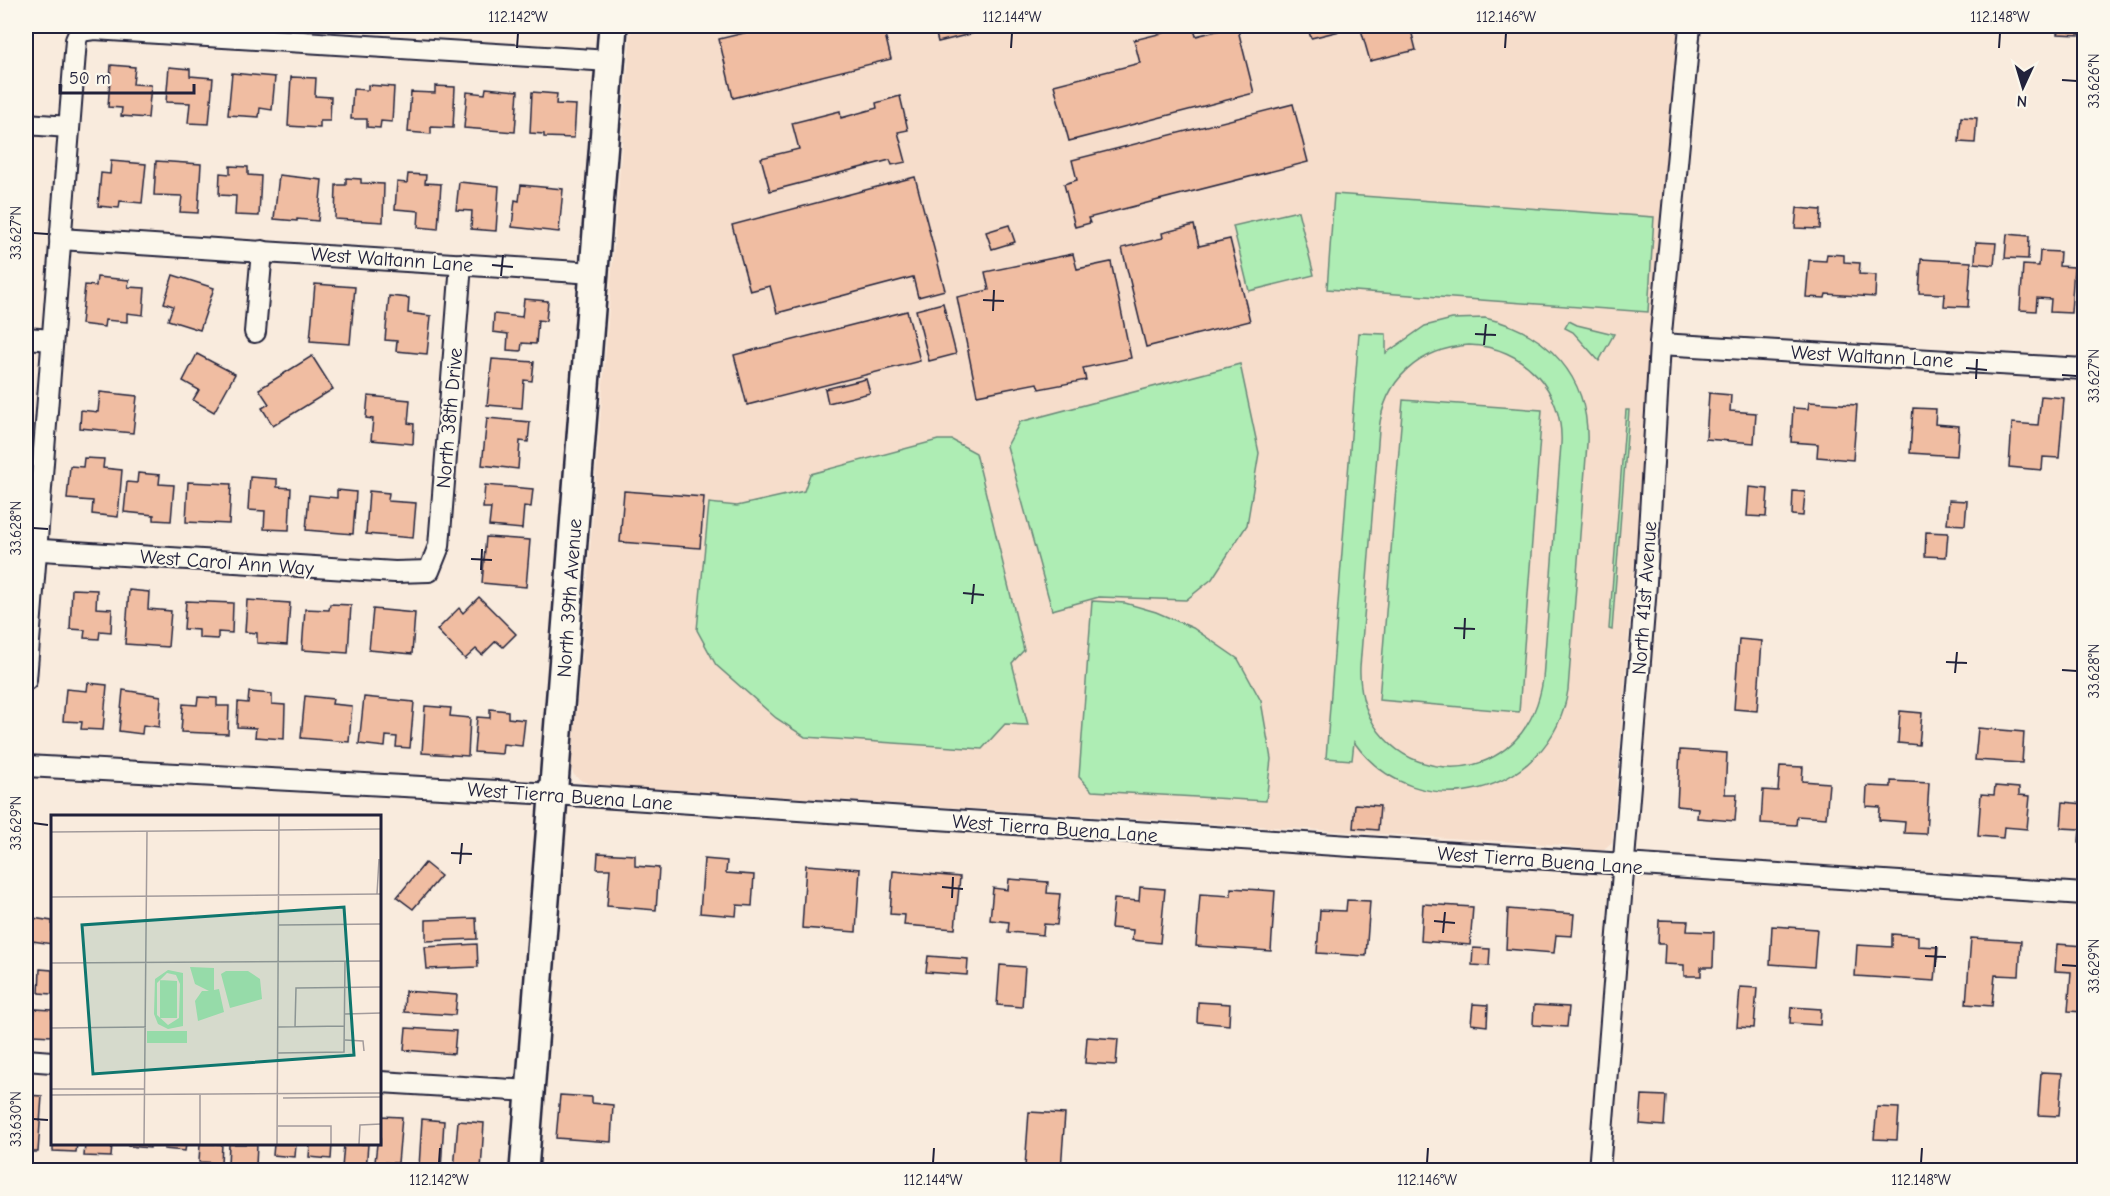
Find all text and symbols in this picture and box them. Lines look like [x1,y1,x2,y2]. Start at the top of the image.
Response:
text: 112.142°W [488,8,548,26]
text: 112.144°W [982,8,1042,26]
text: 112.146°W [1476,8,1536,26]
text: 112.148°W [1970,8,2030,26]
text: 33.626°N [2085,53,2103,109]
scale bar [60,57,194,95]
north arrow [1993,57,2053,117]
text: 50 m [69,68,111,89]
text: N [2016,92,2028,110]
text: 33.627°N [7,206,25,260]
street label: West Waltann Lane [310,242,474,277]
street label: West Waltann Lane [1790,341,1954,372]
street label: North 38th Drive [432,347,467,489]
text: 33.627°N [2085,349,2103,403]
text: 33.628°N [7,501,25,555]
street label: North 39th Avenue [552,518,587,678]
street label: North 41st Avenue [1628,520,1661,676]
street label: West Carol Ann Way [139,545,315,580]
text: 33.628°N [2085,644,2103,698]
street label: West Tierra Buena Lane [466,778,674,815]
text: 33.629°N [7,796,25,851]
street label: West Tierra Buena Lane [951,810,1159,847]
inset map [51,815,381,1145]
street label: West Tierra Buena Lane [1436,842,1644,879]
text: 33.629°N [2085,939,2103,994]
text: 33.630°N [7,1091,25,1147]
text: 112.142°W [409,1171,469,1189]
text: 112.144°W [903,1171,963,1189]
text: 112.146°W [1397,1171,1457,1189]
text: 112.148°W [1891,1171,1951,1189]

